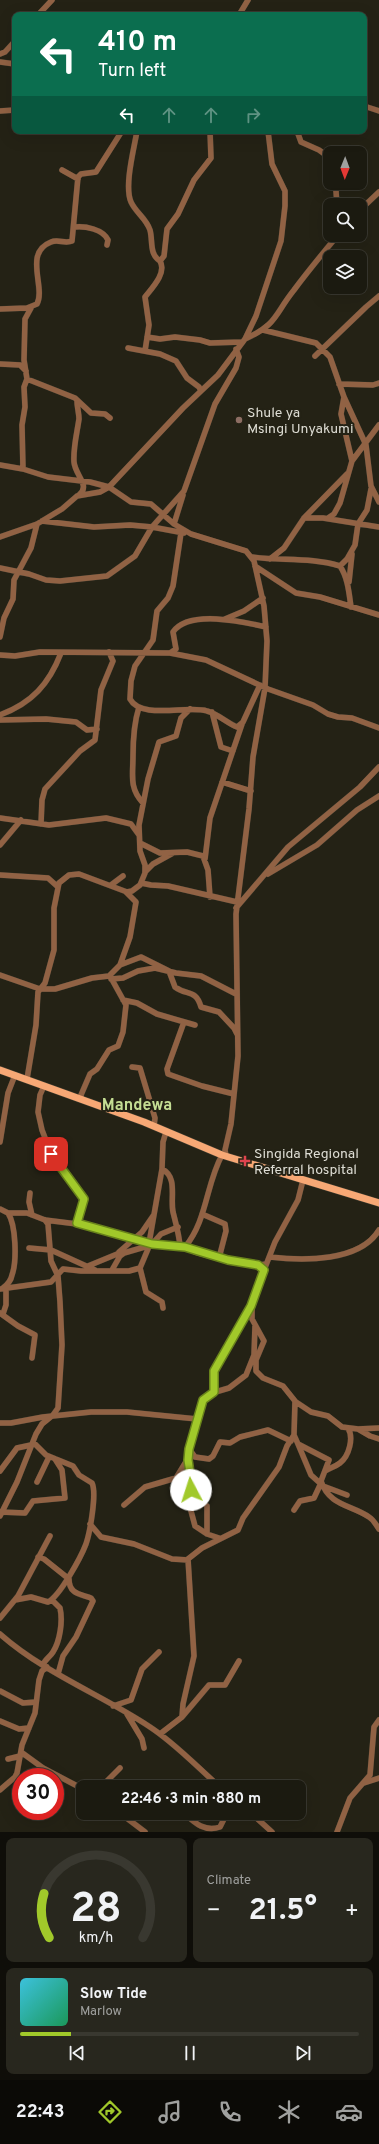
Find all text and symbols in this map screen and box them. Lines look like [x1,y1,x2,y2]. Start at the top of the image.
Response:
text: 410 m [98,25,177,61]
icon: left [32,28,84,80]
text: Turn left [98,60,166,83]
icon: left [116,104,138,126]
icon: ahead [158,104,180,126]
icon: ahead [200,104,222,126]
icon: right [242,104,264,126]
north arrow [323,146,367,190]
map controls [323,146,367,294]
button: search [323,198,367,242]
button: layers [323,250,367,294]
place label: Shule ya Msingi Unyakumi [247,405,354,438]
marker: Shule ya Msingi Unyakumi [234,415,244,425]
district label: Mandewa [102,1096,172,1116]
pin [34,1137,68,1171]
icon: arrive [40,1143,62,1165]
place label: Singida Regional Referral hospital [254,1146,359,1179]
marker: Singida Regional Referral hospital [239,1155,251,1167]
position arrow [170,1469,212,1511]
speed limit sign: 30 [12,1768,64,1820]
text: 22:46 · 3 min · 880 m [121,1790,261,1809]
text: Climate [207,1873,251,1889]
text: 28 [70,1884,122,1937]
text: 21.5° [248,1893,317,1930]
text: − [207,1898,221,1925]
text: + [345,1898,359,1925]
text: km/h [79,1929,114,1947]
text: Slow Tide [80,1985,147,2004]
text: Marlow [80,2004,122,2020]
icon: previous [66,2042,88,2064]
icon: pause [179,2042,201,2064]
icon: next [292,2042,314,2064]
icon: directions [96,2098,124,2126]
icon: music [156,2098,184,2126]
icon: phone [216,2098,244,2126]
icon: climate [275,2098,303,2126]
icon: car [335,2098,363,2126]
text: 22:43 [16,2101,65,2124]

